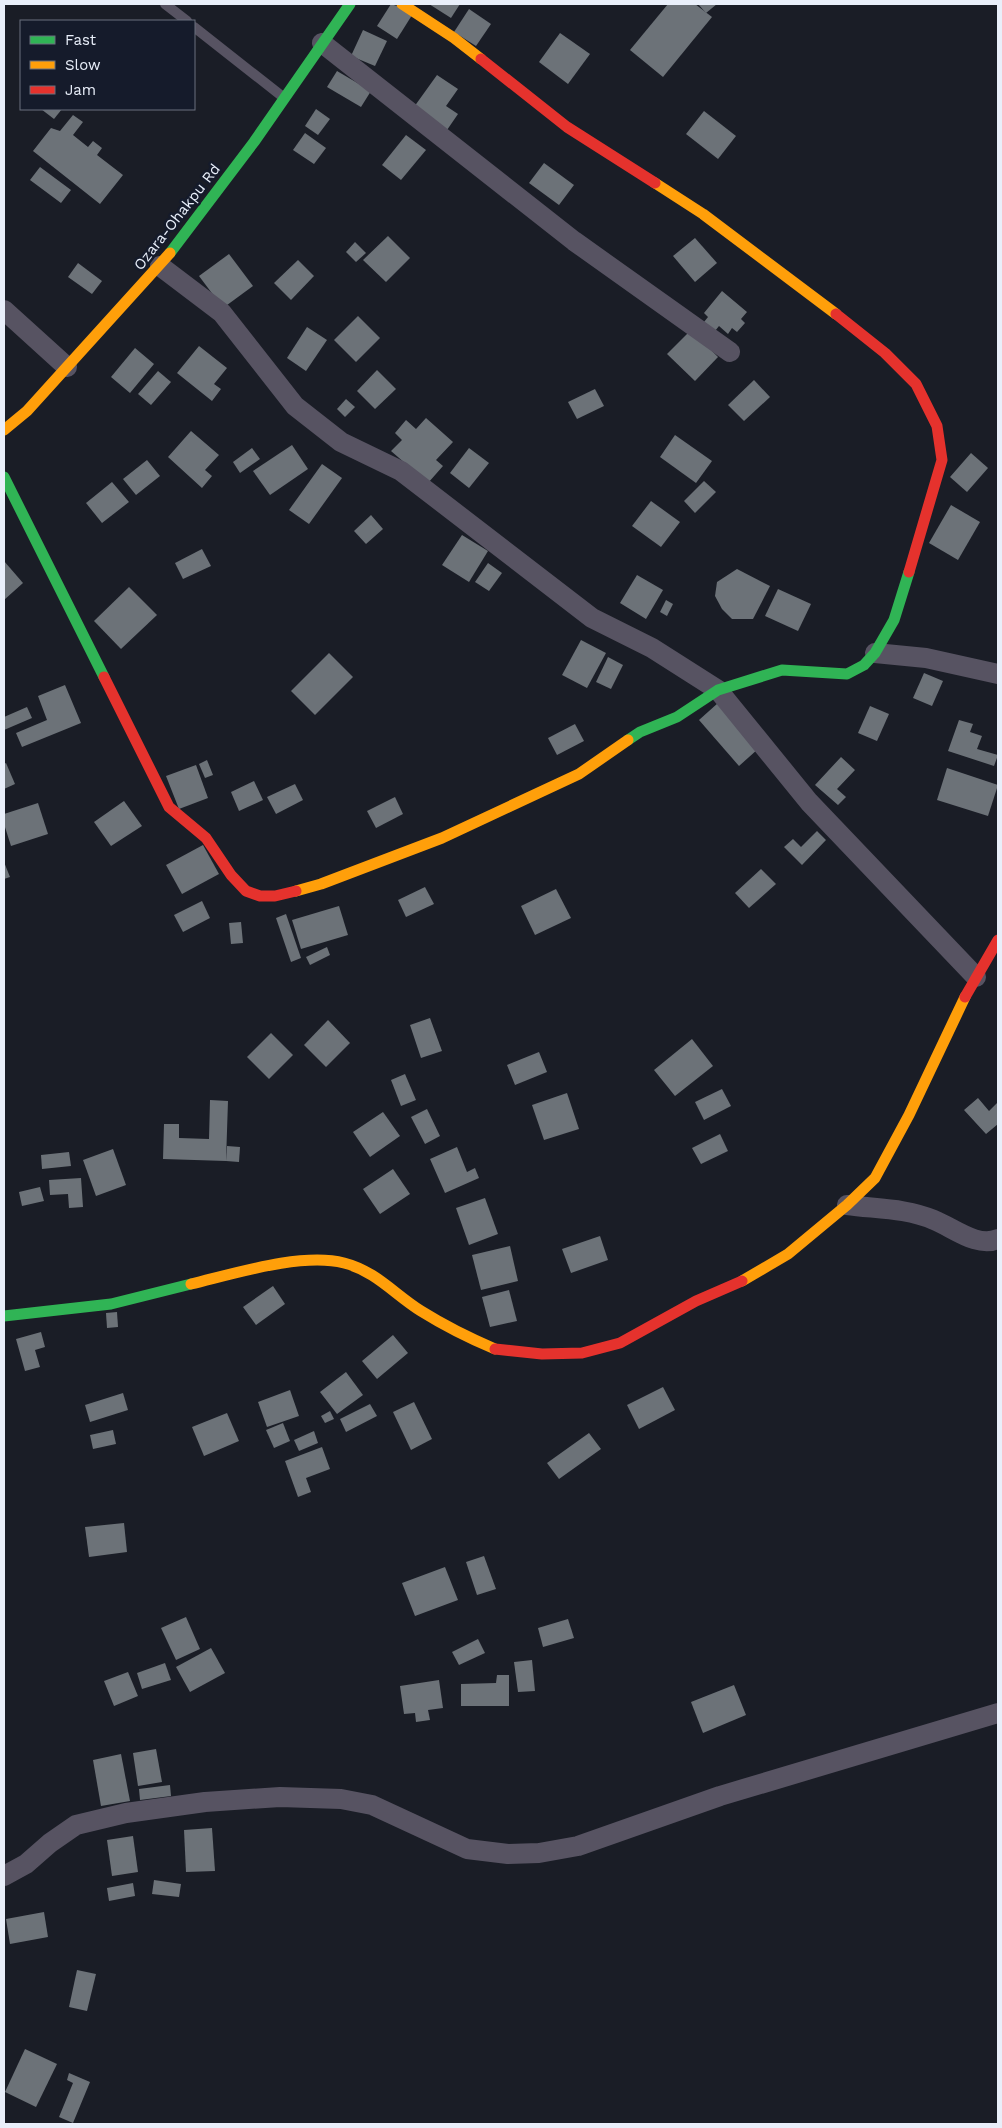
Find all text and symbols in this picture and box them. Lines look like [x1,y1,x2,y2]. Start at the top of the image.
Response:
legend [20,20,195,110]
text: Fast [65,31,97,49]
text: Slow [65,56,101,74]
text: Jam [65,81,96,99]
street label: Ozara-Ohakpu Rd [130,160,224,274]

